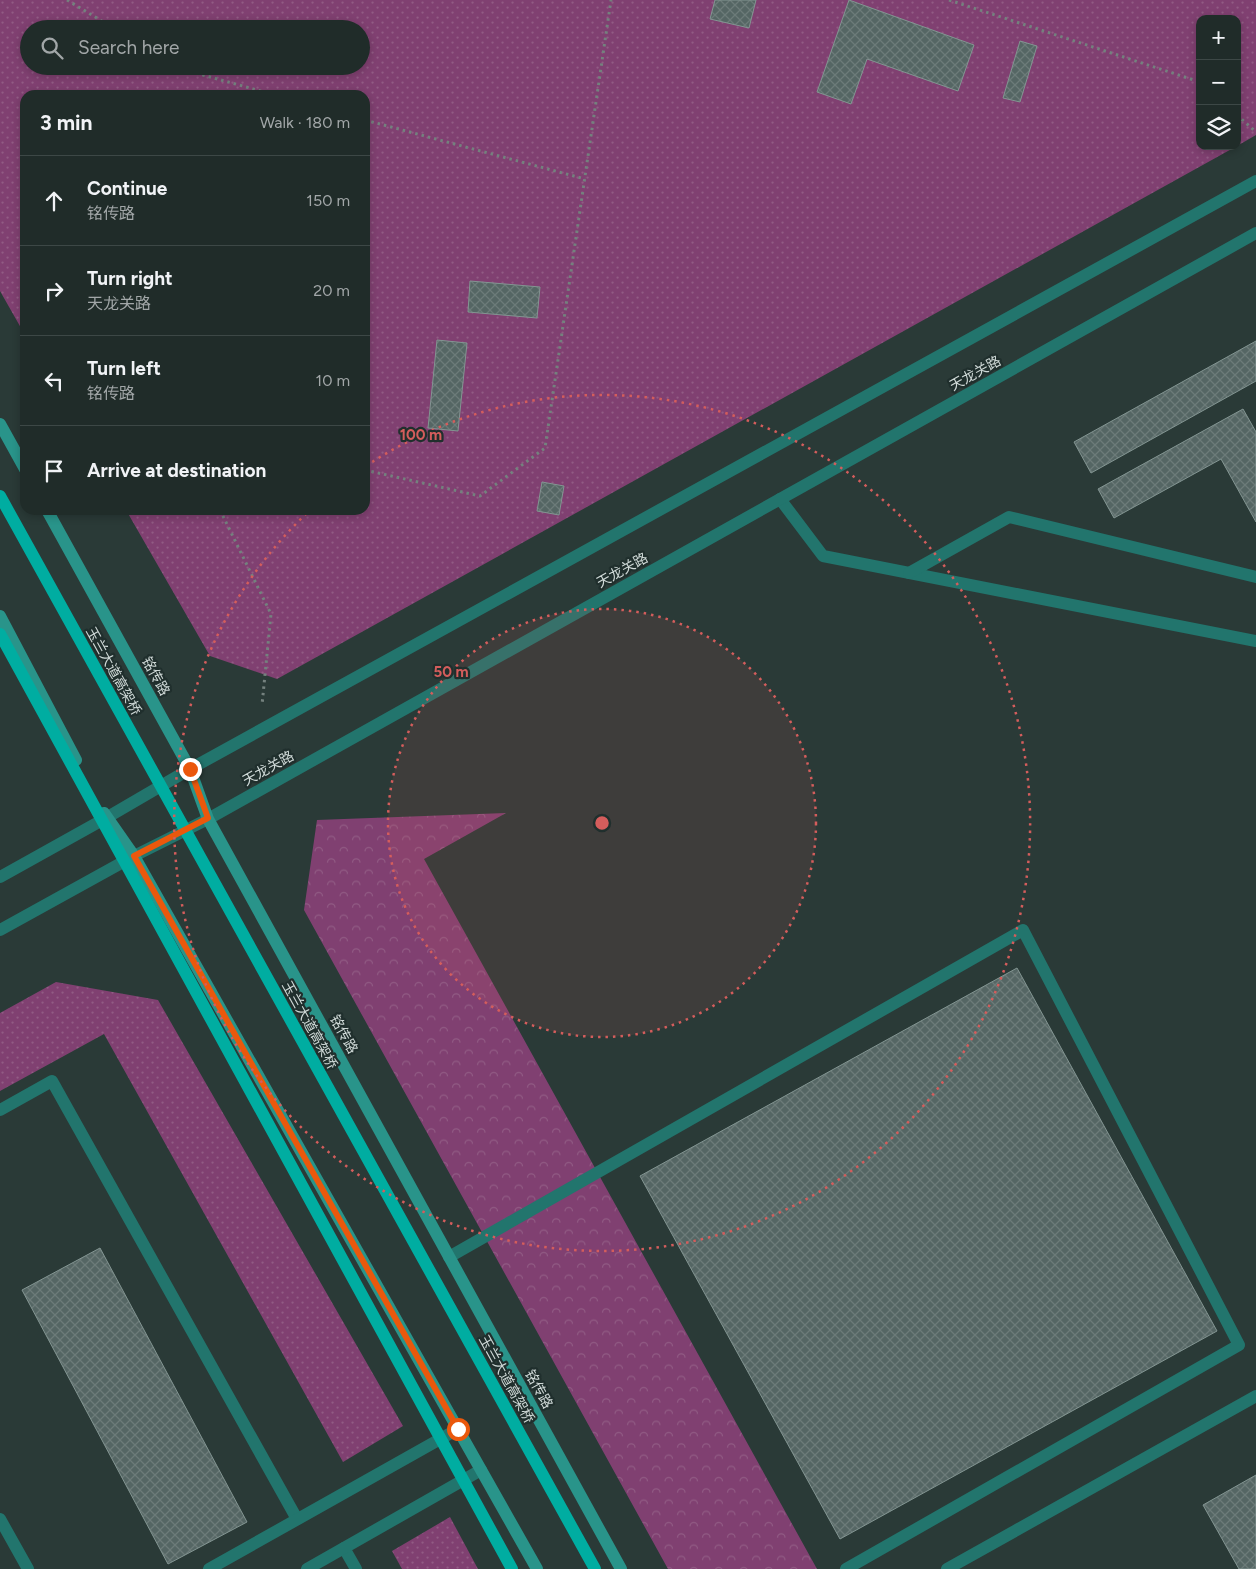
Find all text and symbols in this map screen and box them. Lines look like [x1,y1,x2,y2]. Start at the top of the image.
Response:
map controls [1196,15,1241,150]
button: + [1196,15,1241,60]
search box [20,20,370,75]
icon: search [38,34,66,62]
text: Search here [78,36,180,59]
button: − [1196,60,1241,105]
button: layers [1196,105,1241,150]
text: 3 min [40,110,92,135]
text: Walk · 180 m [260,113,350,132]
text: Continue [87,177,167,200]
icon: ahead [40,187,68,215]
text: 150 m [306,191,350,210]
text: 铭传路 [87,204,135,223]
text: Turn right [87,267,173,290]
icon: right [40,277,68,305]
text: 20 m [313,281,350,300]
text: 天龙关路 [87,294,151,313]
street label: 天龙关路 [947,352,1004,394]
text: Turn left [87,357,161,380]
icon: left [40,367,68,395]
text: 10 m [316,371,350,390]
text: 铭传路 [87,384,135,403]
text: 100 m [400,426,442,444]
icon: arrive [40,457,68,485]
text: Arrive at destination [87,459,266,482]
street label: 天龙关路 [594,549,651,591]
street label: 玉兰大道高架桥 [82,624,145,718]
street label: 铭传路 [138,654,173,699]
text: 50 m [433,663,469,681]
street label: 天龙关路 [240,747,297,789]
route end [179,758,202,781]
centre of rings [593,814,611,832]
street label: 玉兰大道高架桥 [278,978,341,1072]
street label: 铭传路 [326,1012,361,1057]
street label: 玉兰大道高架桥 [475,1332,538,1426]
street label: 铭传路 [521,1367,556,1412]
route start [447,1418,470,1441]

